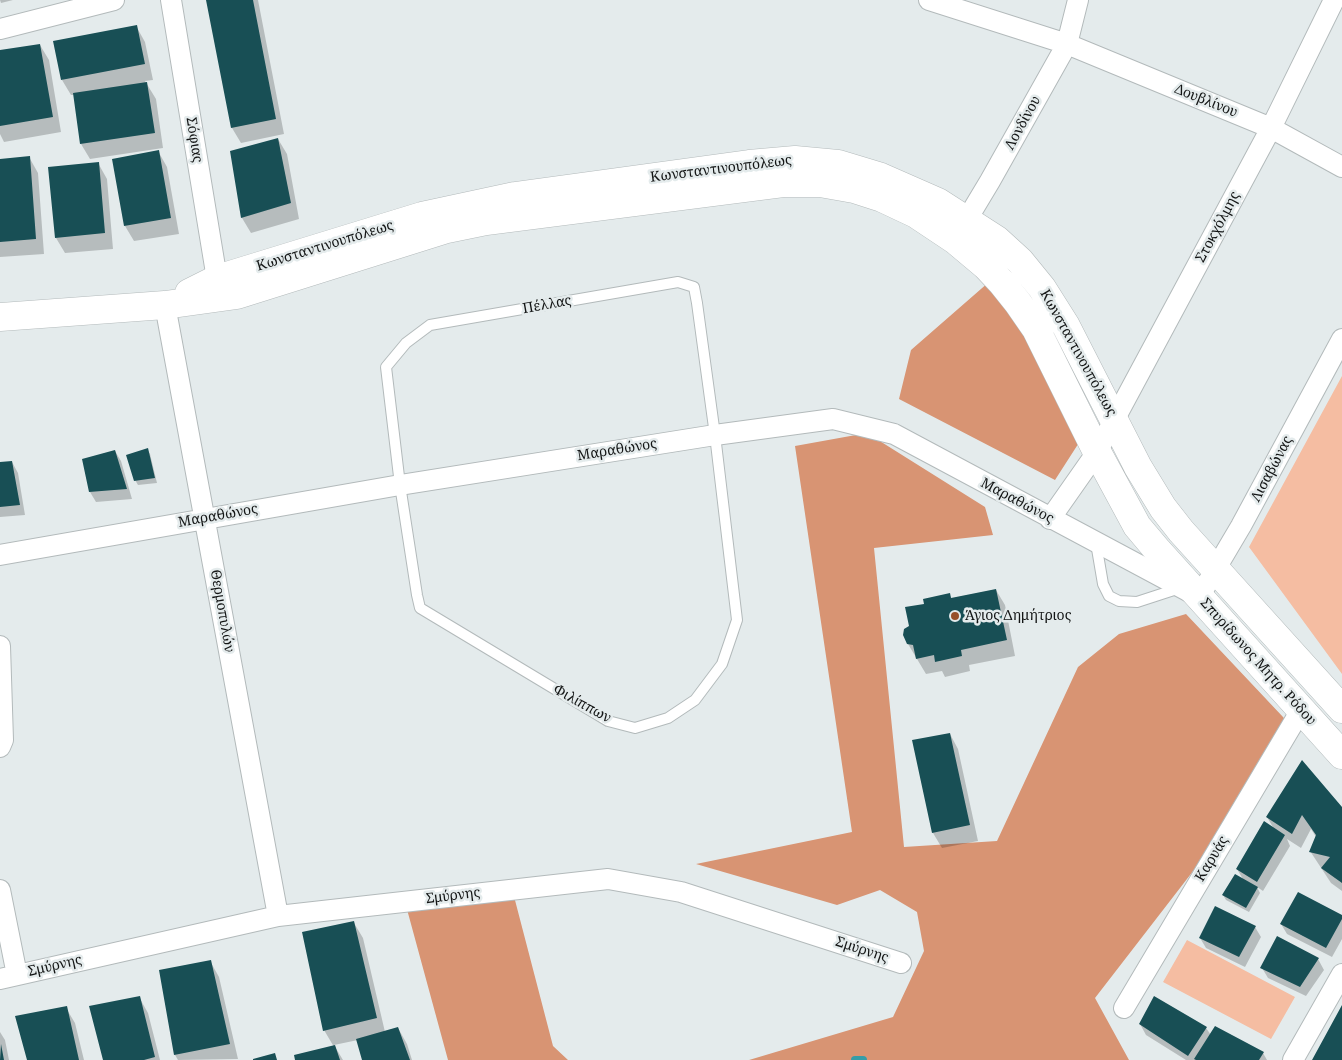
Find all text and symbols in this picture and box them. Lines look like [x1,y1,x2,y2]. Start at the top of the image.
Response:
street label: Δουβλίνου [1172,81,1240,121]
street label: Λονδίνου [1001,93,1045,153]
street label: Σόφιας [182,116,206,164]
street label: Κωνσταντινουπόλεως [649,152,793,186]
street label: Στοκχόλμης [1192,189,1244,265]
street label: Κωνσταντινουπόλεως [254,217,396,275]
street label: Κωνσταντινουπόλεως [1036,287,1120,419]
street label: Πέλλας [521,292,573,318]
street label: Λισαβώνας [1248,433,1296,505]
street label: Μαραθώνος [576,435,658,465]
street label: Μαραθώνος [978,475,1056,527]
street label: Μαραθώνος [177,501,259,531]
street label: Θερμοπυλών [206,568,238,654]
street label: Σπυρίδωνος Μητρ. Ρόδου [1197,595,1319,729]
place label: Άγιος Δημήτριος [965,608,1071,624]
marker: Άγιος Δημήτριος [949,610,961,622]
street label: Φιλίππων [550,681,614,727]
street label: Καρυάς [1192,833,1232,885]
street label: Σμύρνης [425,884,481,908]
street label: Σμύρνης [833,934,891,966]
street label: Σμύρνης [27,952,83,980]

